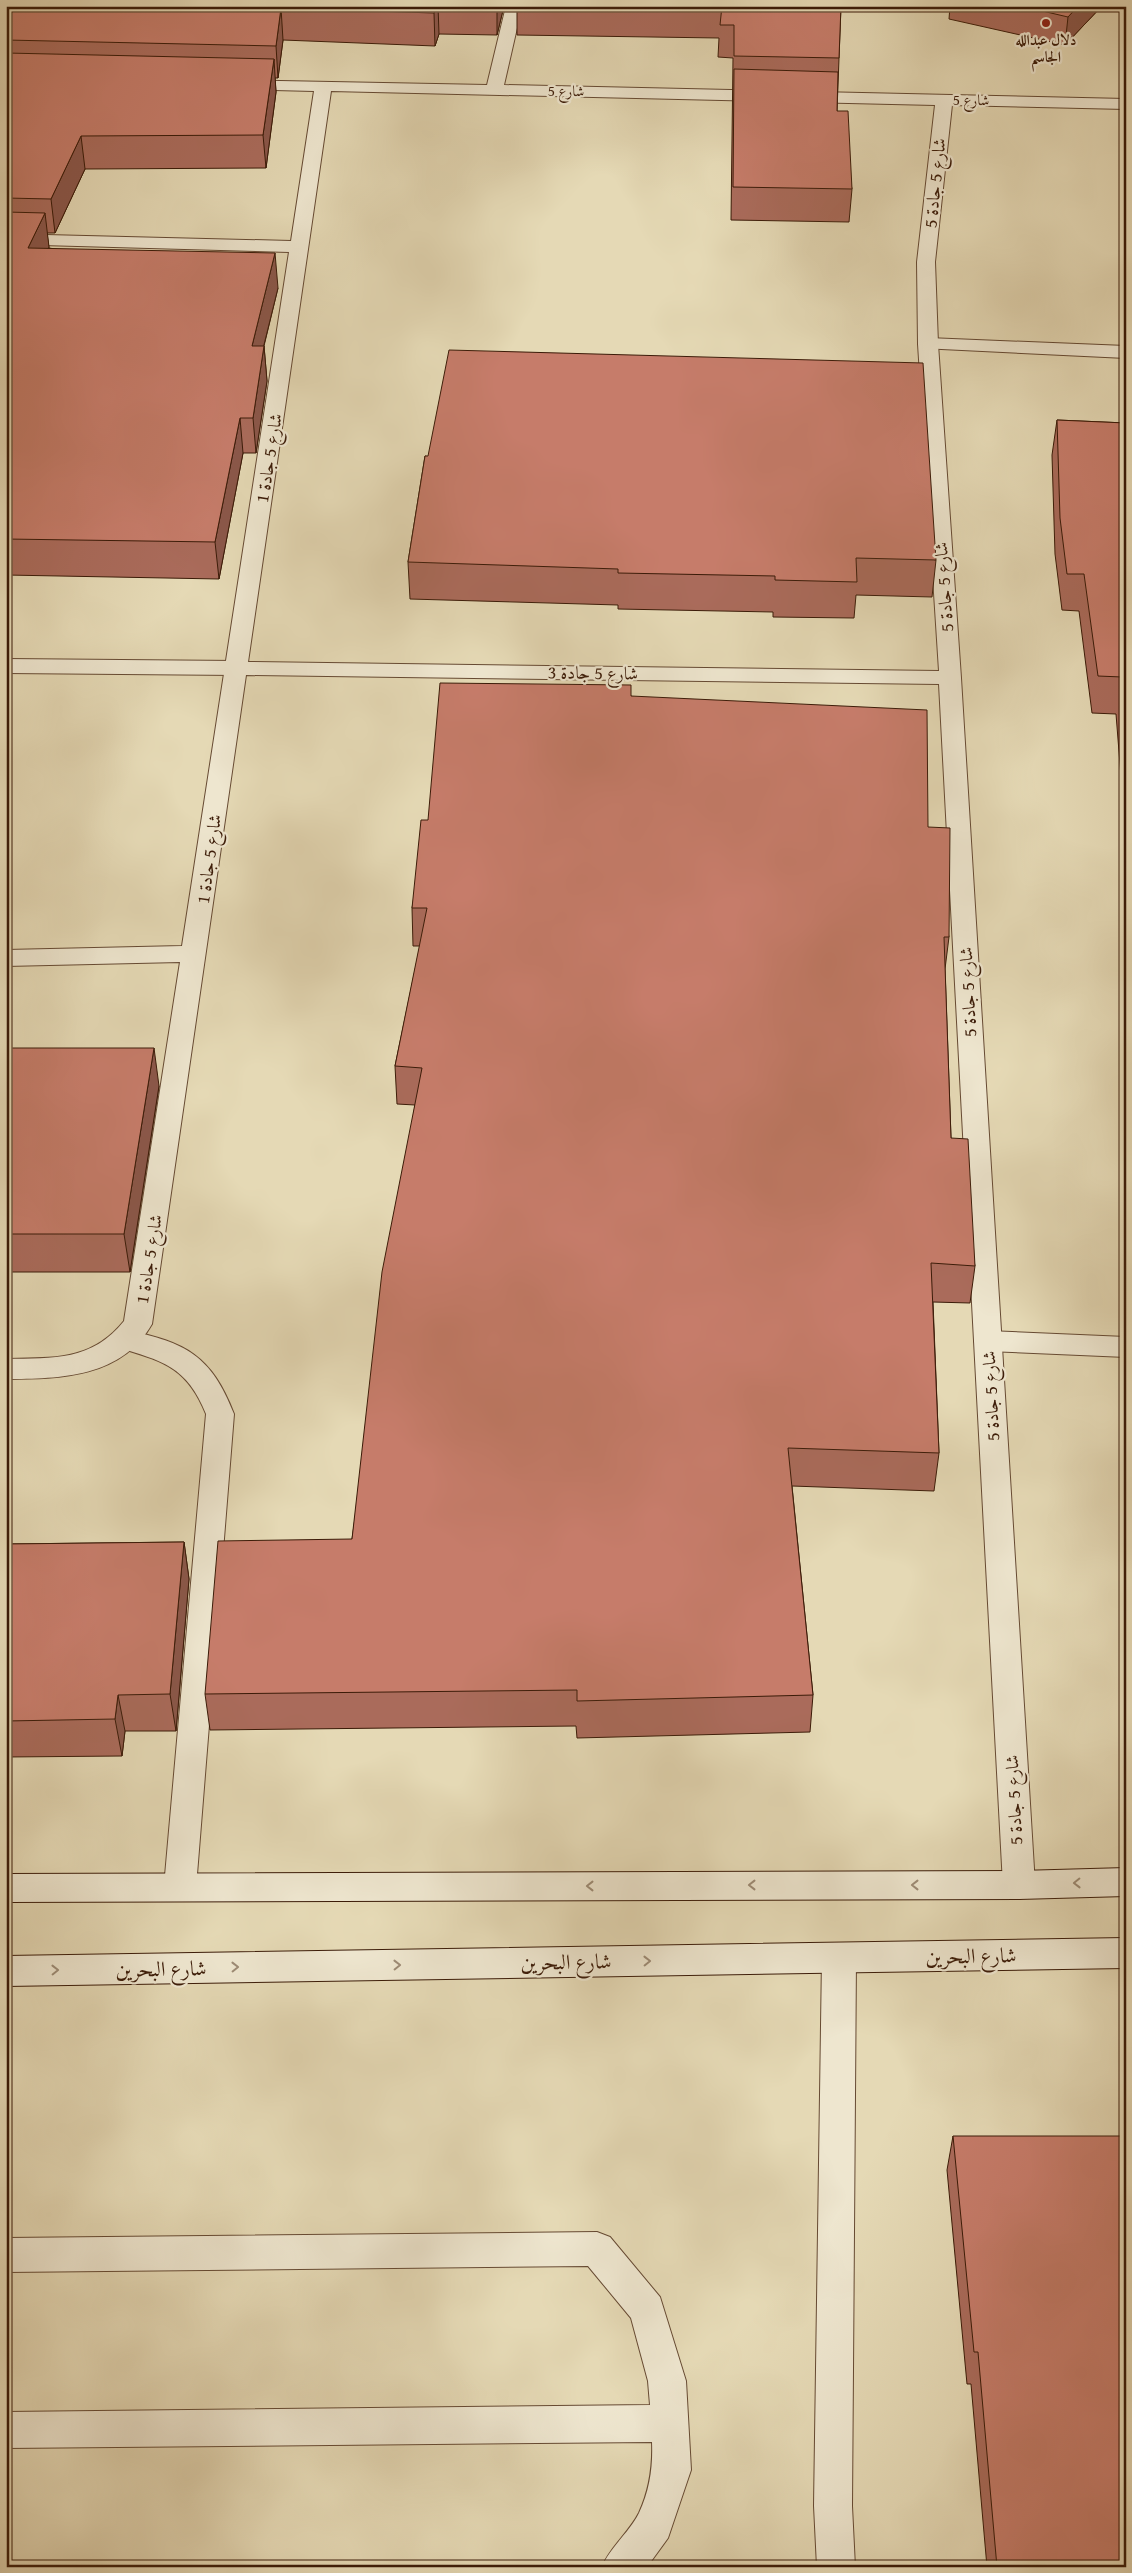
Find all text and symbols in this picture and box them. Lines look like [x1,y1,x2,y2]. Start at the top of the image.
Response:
marker: دلال عبدالله الجاسم [1040,17,1052,29]
place label: دلال عبدالله الجاسم [1016,29,1076,72]
street label: شارع 5 [547,80,584,104]
street label: شارع 5 [952,89,989,113]
street label: شارع 5 جادة 5 [916,137,955,229]
street label: شارع 5 جادة 1 [248,411,291,505]
street label: شارع 5 جادة 5 [927,541,962,633]
street label: شارع 5 جادة 3 [548,658,638,689]
street label: شارع 5 جادة 1 [189,812,230,906]
street label: شارع 5 جادة 5 [952,946,985,1038]
street label: شارع 5 جادة 1 [128,1212,171,1306]
street label: شارع 5 جادة 5 [975,1350,1008,1442]
street label: شارع 5 جادة 5 [998,1754,1031,1846]
one-way arrow [1073,1878,1080,1888]
one-way arrow [748,1880,756,1890]
one-way arrow [910,1880,918,1890]
one-way arrow [585,1881,593,1891]
street label: شارع البحرين [925,1939,1017,1975]
street label: شارع البحرين [520,1945,612,1981]
street label: شارع البحرين [115,1952,207,1988]
one-way arrow [644,1956,652,1966]
one-way arrow [394,1960,402,1970]
one-way arrow [232,1962,239,1972]
one-way arrow [52,1965,59,1975]

